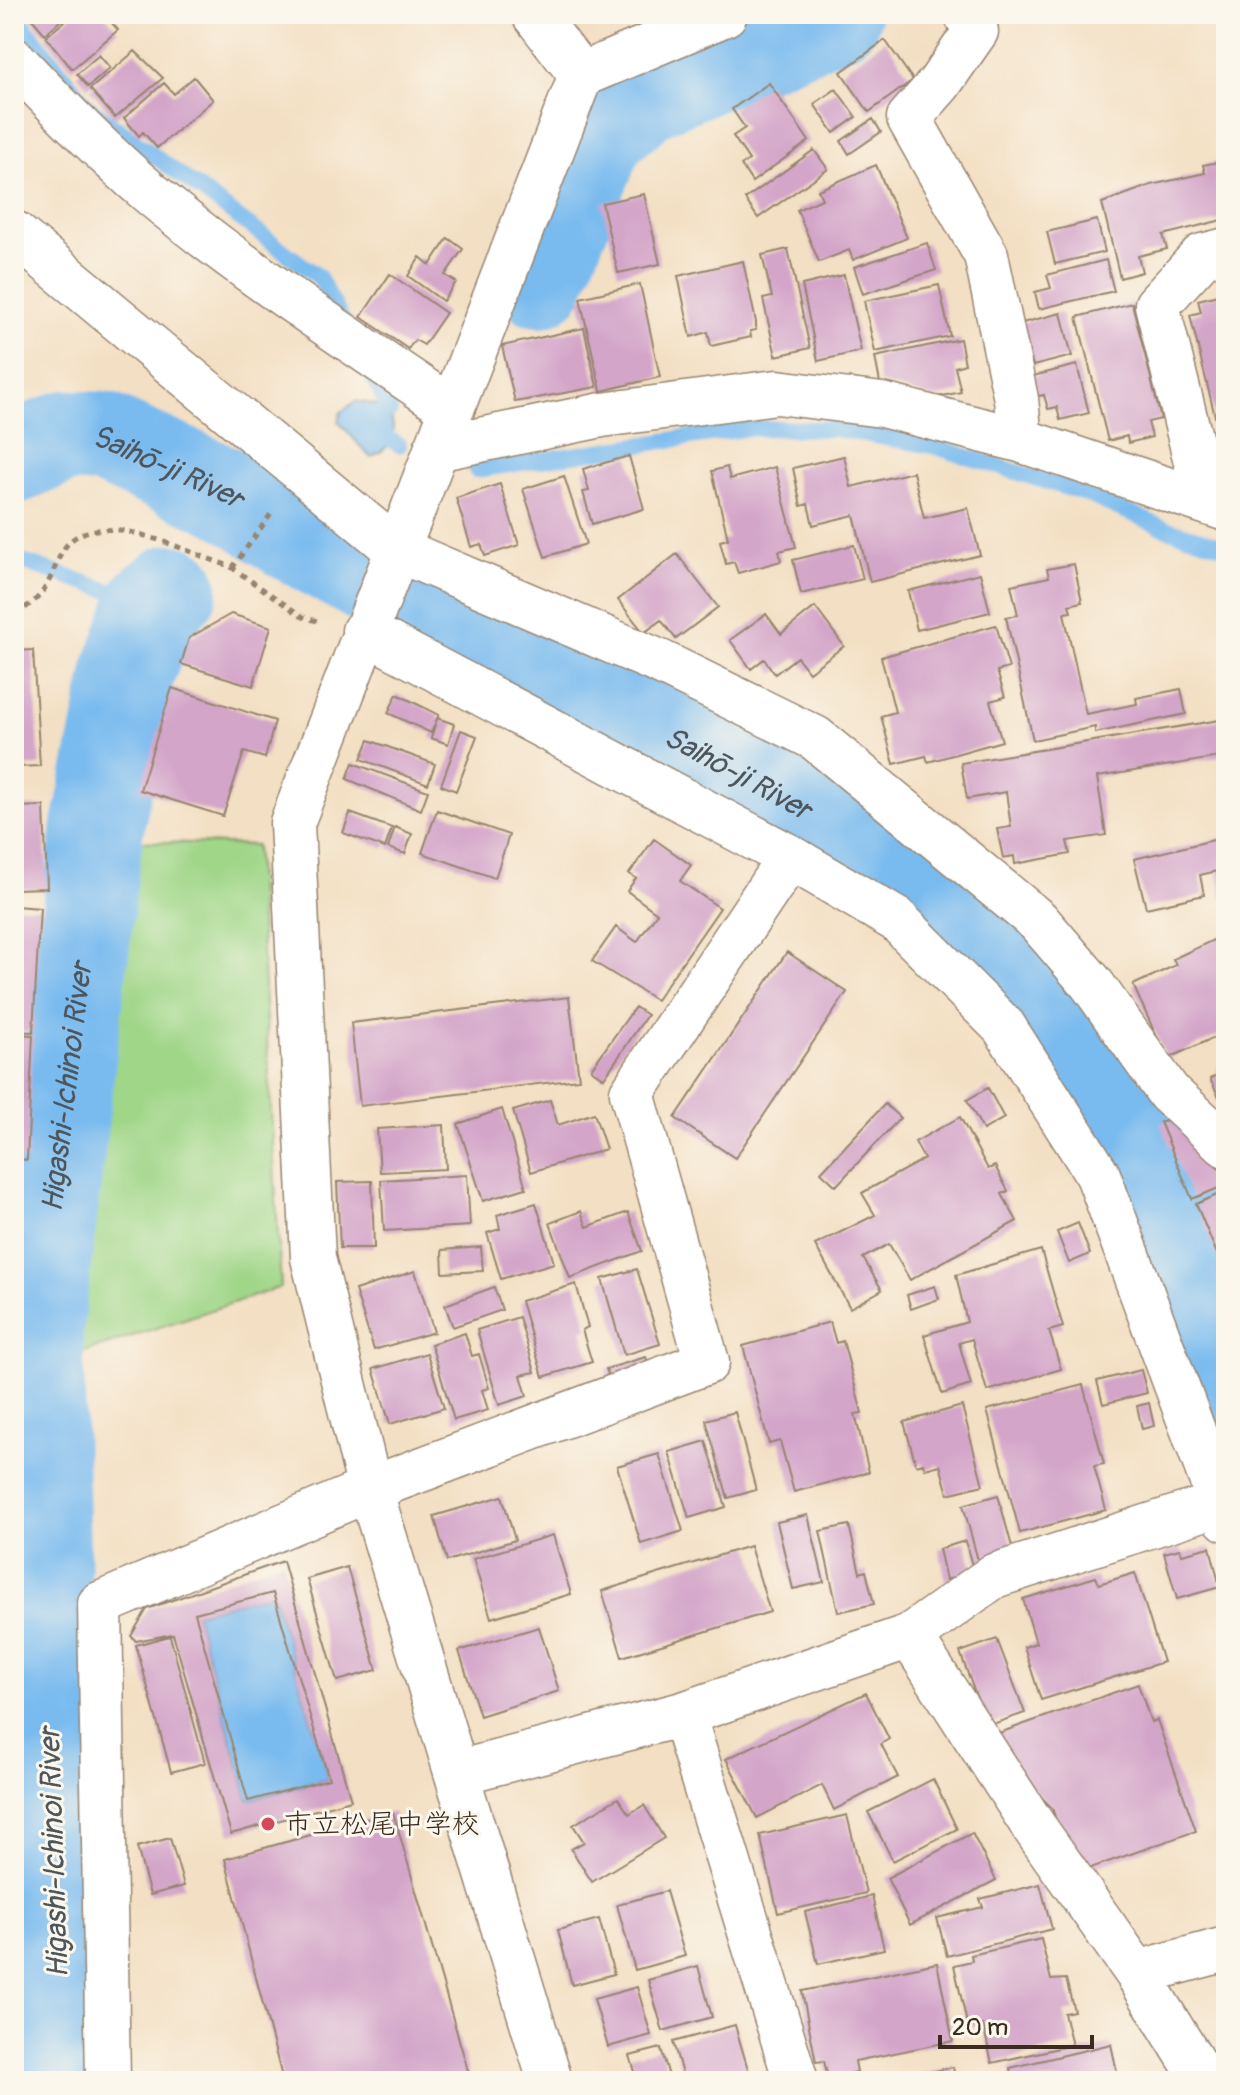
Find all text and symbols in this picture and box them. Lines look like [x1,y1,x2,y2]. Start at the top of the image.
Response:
water label: Saihō-ji River [92,419,253,518]
water label: Saihō-ji River [658,718,820,830]
water label: Higashi-Ichinoi River [33,957,100,1214]
water label: Higashi-Ichinoi River [31,1724,77,1979]
place label: 市立松尾中学校 [284,1807,480,1842]
marker: 市立松尾中学校 [259,1815,277,1833]
scale bar [940,1999,1092,2049]
text: 20 m [952,2013,1008,2042]

